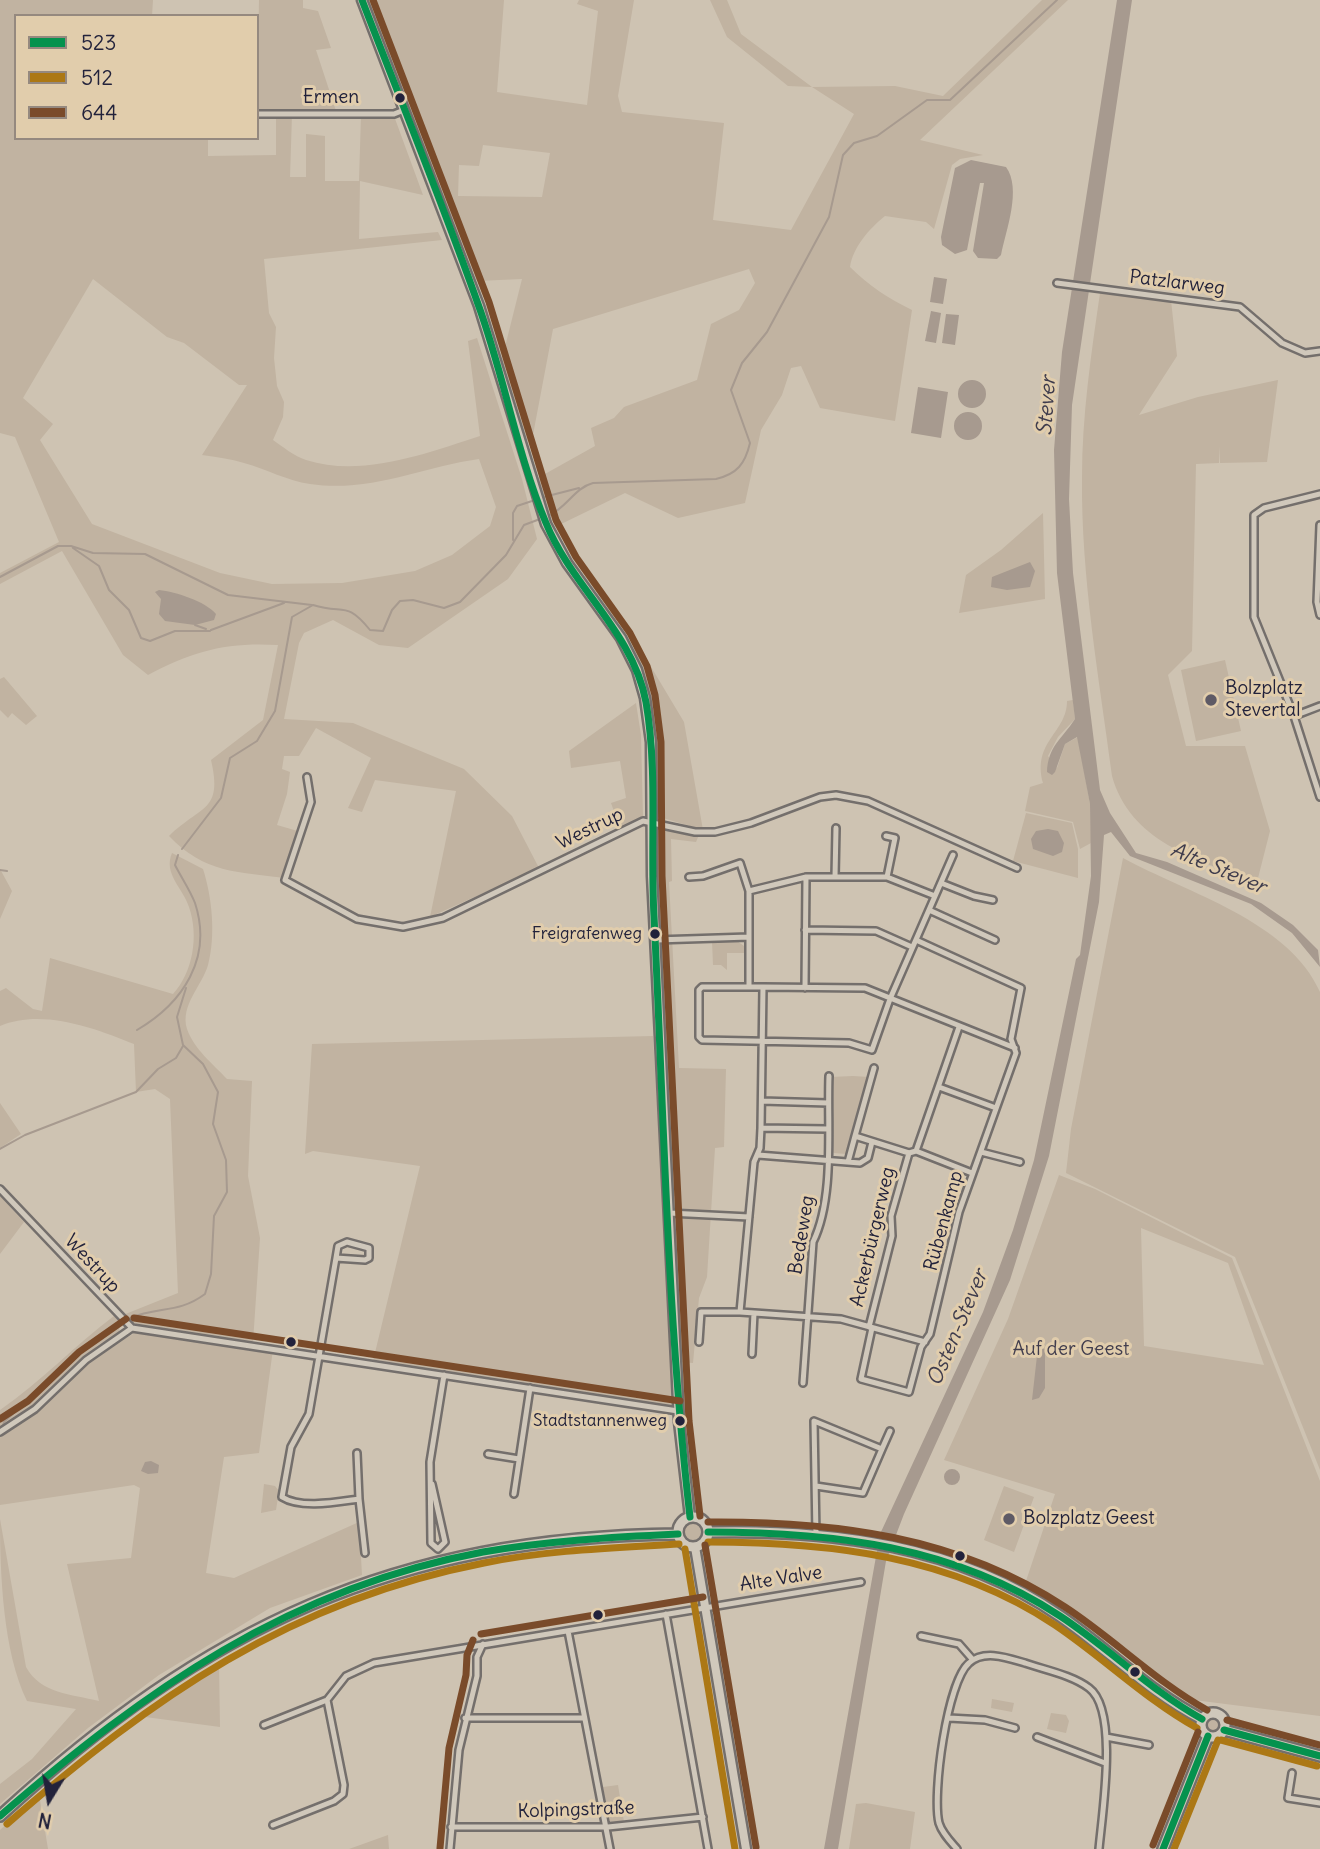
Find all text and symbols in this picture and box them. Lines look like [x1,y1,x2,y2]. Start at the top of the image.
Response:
legend [14,14,259,140]
text: 523 [81,29,117,56]
text: 512 [81,64,113,91]
street label: Ermen [303,87,359,109]
unlabelled marker [393,91,407,105]
text: 644 [81,99,117,126]
street label: Patzlarweg [1128,266,1226,300]
water label: Stever [1032,375,1062,437]
place label: Bolzplatz Stevertal [1225,678,1303,722]
marker: Bolzplatz Stevertal [1203,692,1219,708]
street label: Westrup [553,803,627,855]
water label: Alte Stever [1167,838,1269,900]
place label: Freigrafenweg [532,924,642,944]
marker: Freigrafenweg [648,927,662,941]
street label: Ackerbürgerweg [846,1165,900,1309]
street label: Rübenkamp [920,1168,968,1274]
street label: Bedeweg [785,1194,819,1276]
street label: Westrup [59,1230,125,1298]
water label: Osten-Stever [922,1266,994,1390]
unlabelled marker [284,1335,298,1349]
park label: Auf der Geest [1013,1339,1129,1361]
place label: Stadtstannenweg [533,1411,667,1431]
marker: Stadtstannenweg [673,1414,687,1428]
place label: Bolzplatz Geest [1023,1508,1155,1530]
marker: Bolzplatz Geest [1001,1511,1017,1527]
unlabelled marker [953,1549,967,1563]
street label: Alte Valve [738,1561,824,1597]
unlabelled marker [591,1608,605,1622]
unlabelled marker [1128,1665,1142,1679]
north arrow [14,1765,84,1835]
street label: Kolpingstraße [517,1797,635,1823]
text: N [36,1808,54,1834]

